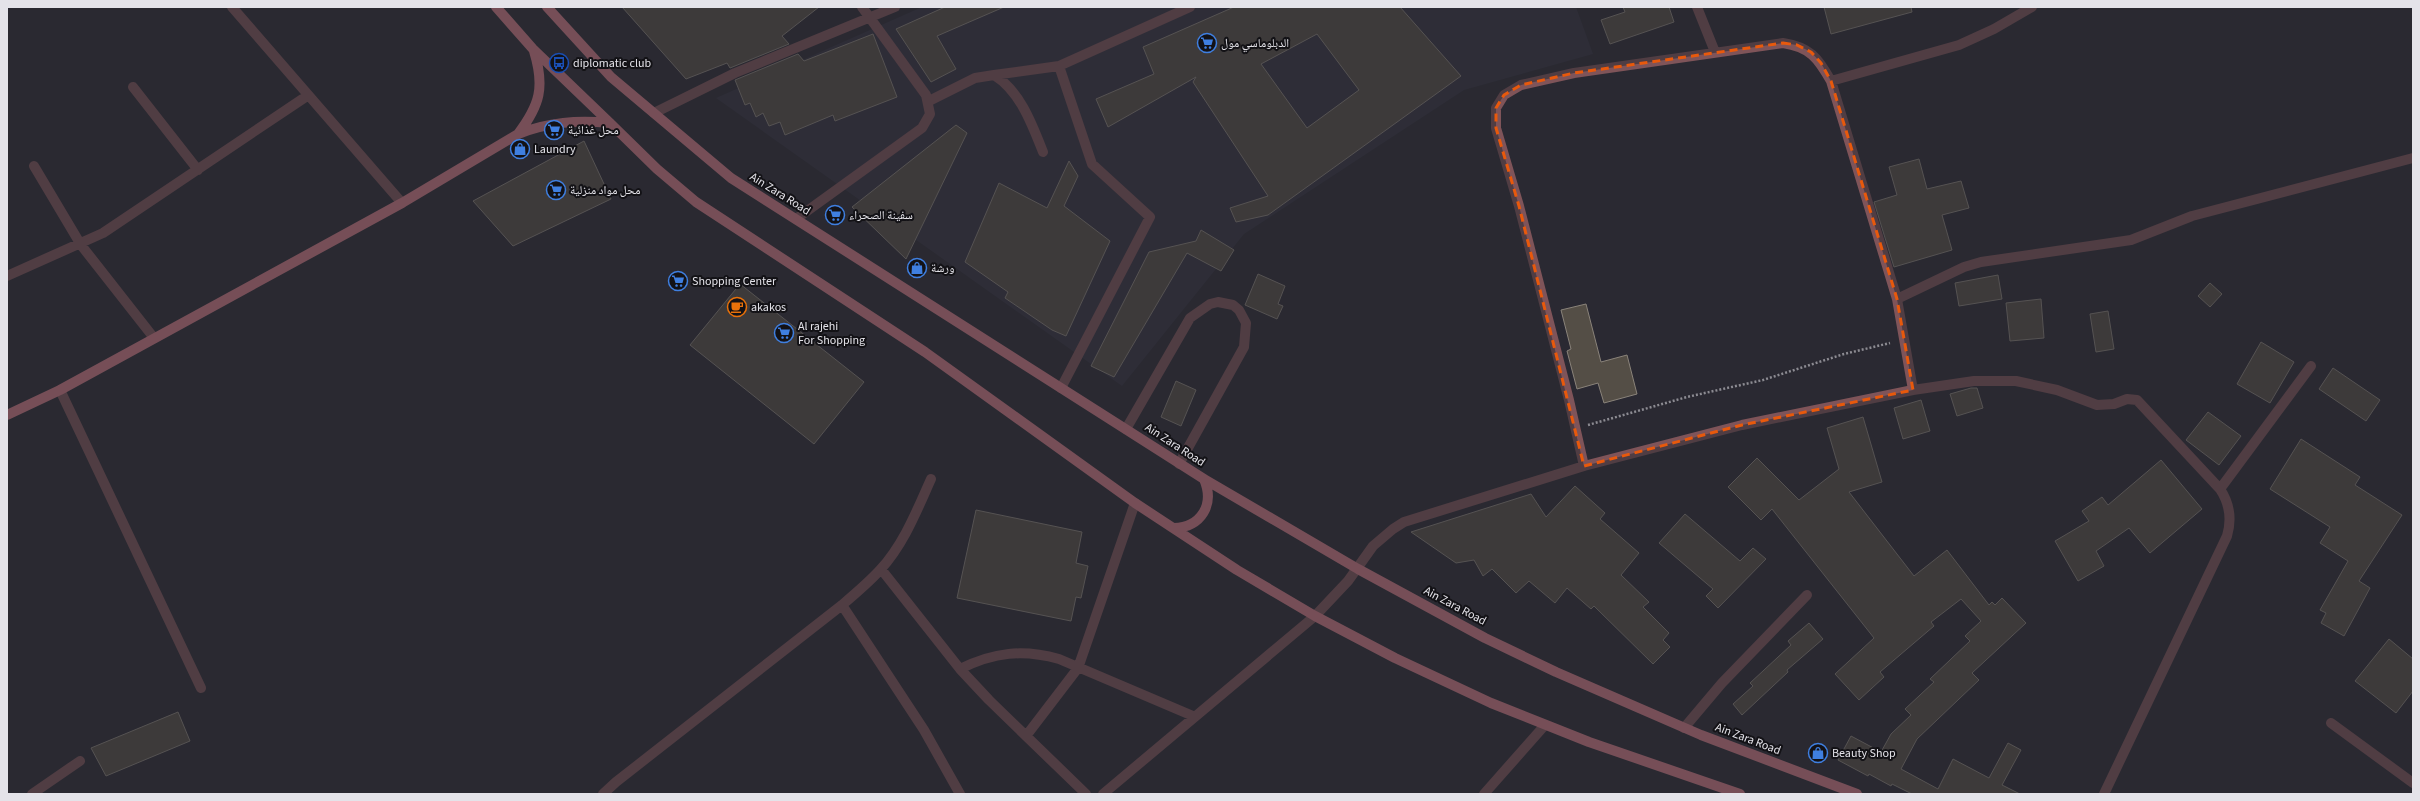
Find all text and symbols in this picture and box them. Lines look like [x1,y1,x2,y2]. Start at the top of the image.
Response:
supermarket icon: الدبلوماسي مول [1196,32,1218,54]
place label: الدبلوماسي مول [1221,35,1289,53]
bus stop icon: diplomatic club [548,52,570,74]
place label: diplomatic club [573,55,652,72]
supermarket icon: محل غذائية [543,119,565,141]
place label: محل غذائية [568,122,619,139]
shop icon: Laundry [509,138,531,160]
place label: Laundry [534,141,576,158]
street label: Ain Zara Road [746,169,814,219]
supermarket icon: محل مواد منزلية [545,179,567,201]
place label: محل مواد منزلية [570,182,640,199]
supermarket icon: سفينة الصحراء [824,204,846,226]
place label: سفينة الصحراء [849,207,913,224]
shop icon: ورشة [906,257,928,279]
place label: ورشة [931,260,955,277]
supermarket icon: Shopping Center [667,270,689,292]
place label: Shopping Center [692,273,777,290]
cafe icon: akakos [726,296,748,318]
place label: akakos [751,299,786,316]
place label: Al rajehi For Shopping [798,318,865,349]
supermarket icon: Al rajehi For Shopping [773,322,795,344]
street label: Ain Zara Road [1142,419,1208,471]
street label: Ain Zara Road [1421,582,1489,630]
street label: Ain Zara Road [1713,719,1783,759]
shop icon: Beauty Shop [1807,742,1829,764]
place label: Beauty Shop [1832,745,1896,762]

